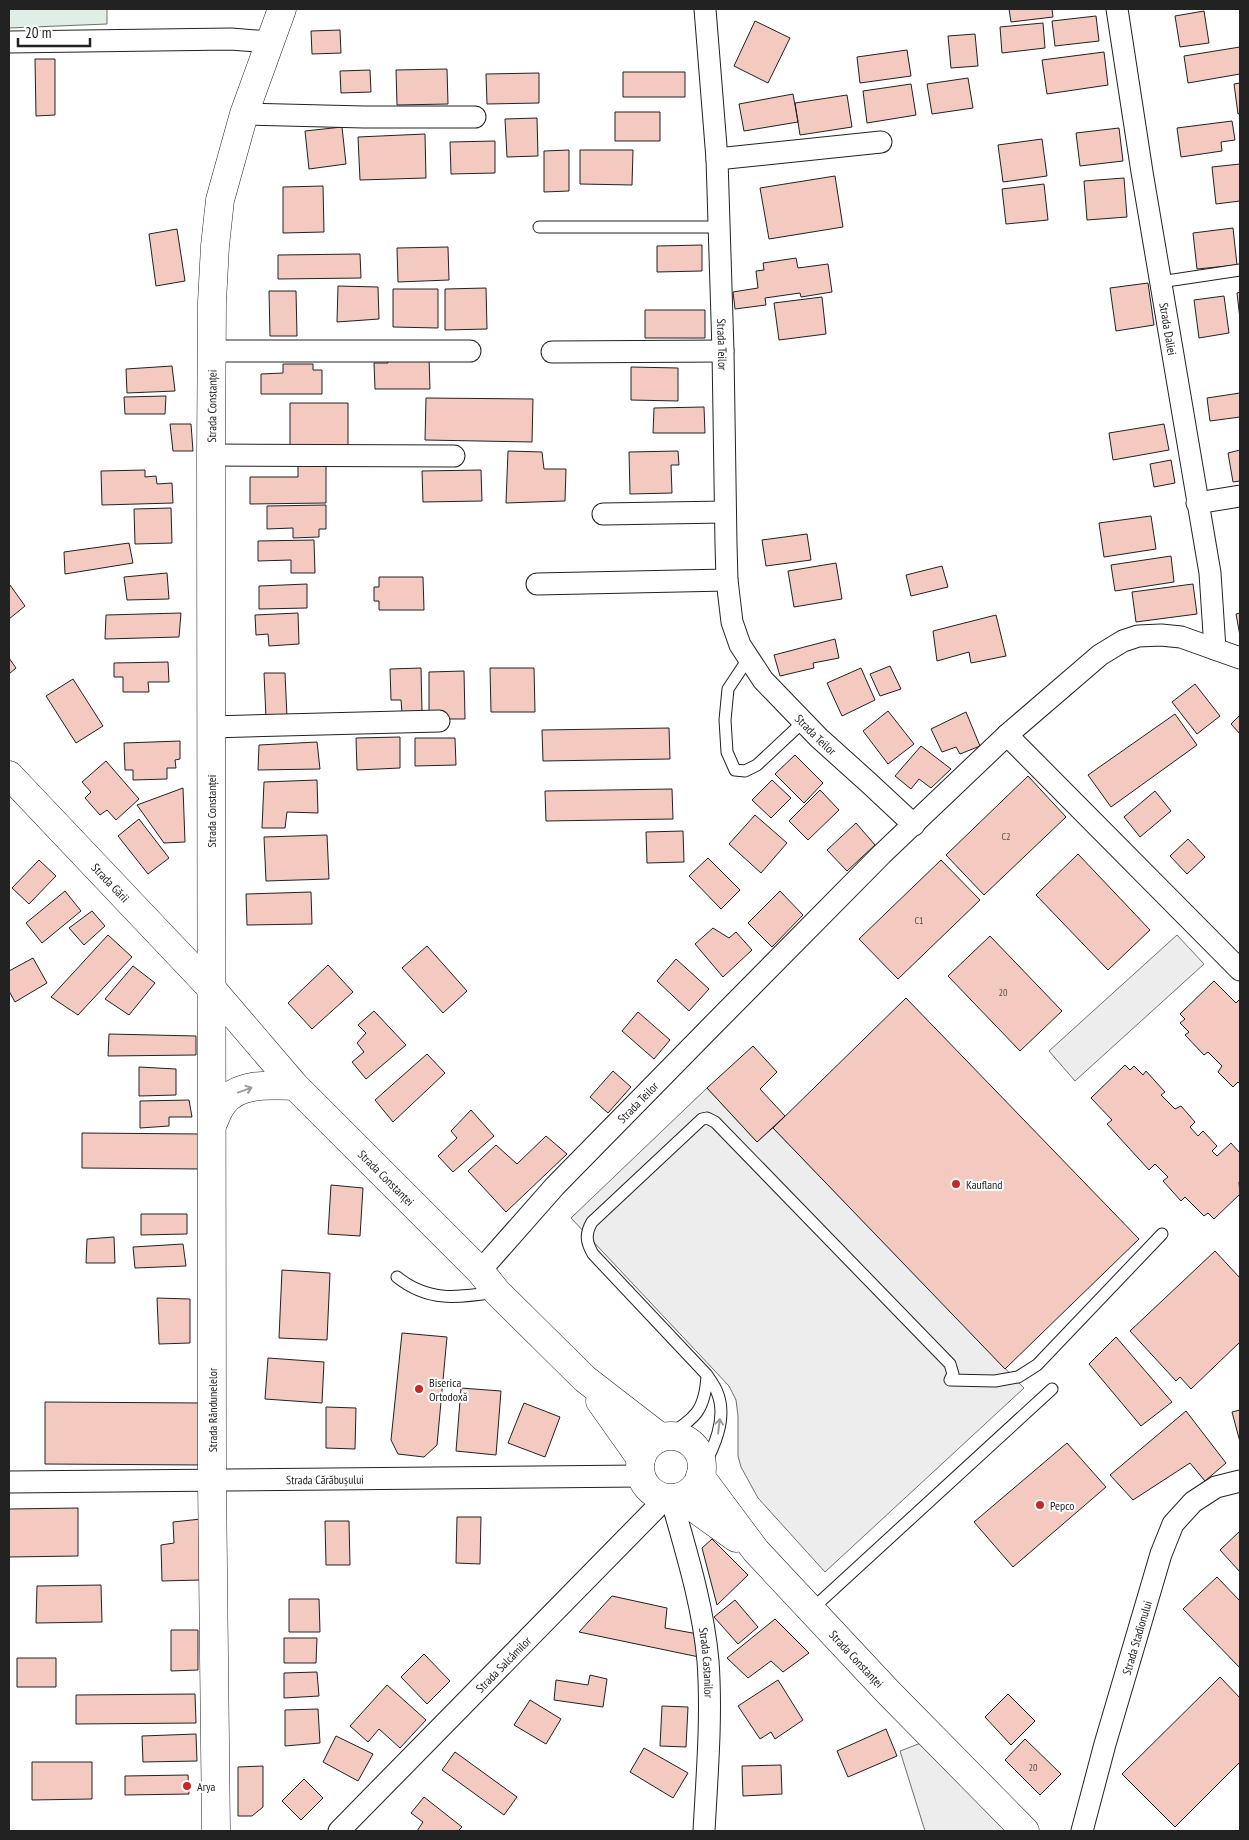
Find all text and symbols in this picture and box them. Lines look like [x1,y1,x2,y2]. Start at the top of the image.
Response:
scale bar [18,15,90,47]
text: 20 m [25,23,51,42]
street label: Strada Daliei [1157,301,1180,356]
street label: Strada Teilor [714,318,731,371]
street label: Strada Constanței [204,369,219,443]
street label: Strada Teilor [792,711,840,758]
street label: Strada Constanței [204,775,219,847]
house number: C2 [1001,830,1011,843]
street label: Strada Gării [89,860,133,905]
house number: C1 [914,914,924,927]
house number: 20 [999,986,1008,999]
street label: Strada Teilor [614,1078,661,1126]
one-way arrow [237,1085,253,1094]
street label: Strada Constanței [355,1146,418,1209]
place label: Kaufland [966,1177,1003,1192]
marker: Kaufland [950,1178,962,1190]
street label: Strada Rândunelelor [205,1367,220,1452]
place label: Biserica Ortodoxă [429,1375,468,1404]
marker: Biserica Ortodoxă [413,1383,425,1395]
one-way arrow [714,1418,724,1434]
street label: Strada Cărăbușului [286,1471,364,1487]
place label: Pepco [1050,1498,1075,1513]
marker: Pepco [1034,1499,1046,1511]
street label: Strada Stadionului [1118,1599,1154,1676]
street label: Strada Castanilor [696,1626,717,1699]
street label: Strada Constanței [826,1627,887,1690]
street label: Strada Salcâmilor [472,1632,534,1695]
house number: 20 [1029,1761,1038,1774]
place label: Arya [197,1779,215,1794]
marker: Arya [181,1780,193,1792]

